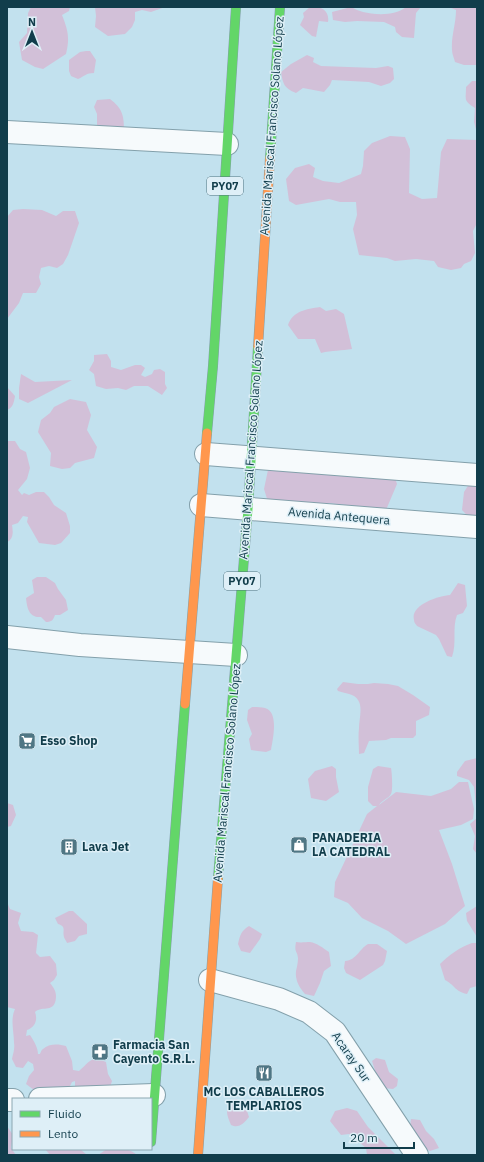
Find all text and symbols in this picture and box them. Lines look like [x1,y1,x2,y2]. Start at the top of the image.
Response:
north arrow [12,12,52,52]
text: N [28,15,36,29]
street label: Avenida Mariscal Francisco Solano López [256,15,287,236]
road number: PY07 [207,177,243,195]
street label: Avenida Mariscal Francisco Solano López [235,339,266,560]
street label: Avenida Antequera [287,504,391,527]
road number: PY07 [224,572,260,590]
street label: Avenida Mariscal Francisco Solano López [209,662,244,883]
supermarket icon: Esso Shop [17,731,37,751]
place label: Esso Shop [40,733,98,748]
place label: PANADERIA LA CATEDRAL [312,830,390,859]
shop icon: PANADERIA LA CATEDRAL [289,835,309,855]
building icon: Lava Jet [59,837,79,857]
place label: Lava Jet [82,839,130,854]
street label: Acaray Sur [329,1029,374,1085]
place label: Farmacia San Cayento S.R.L. [113,1037,195,1066]
pharmacy icon: Farmacia San Cayento S.R.L. [90,1042,110,1062]
restaurant icon: MC LOS CABALLEROS TEMPLARIOS [254,1063,274,1083]
place label: MC LOS CABALLEROS TEMPLARIOS [203,1084,325,1113]
legend [12,1098,152,1150]
text: Fluido [48,1106,82,1121]
scale bar [344,1124,414,1150]
text: Lento [48,1126,78,1141]
text: 20 m [350,1130,378,1145]

